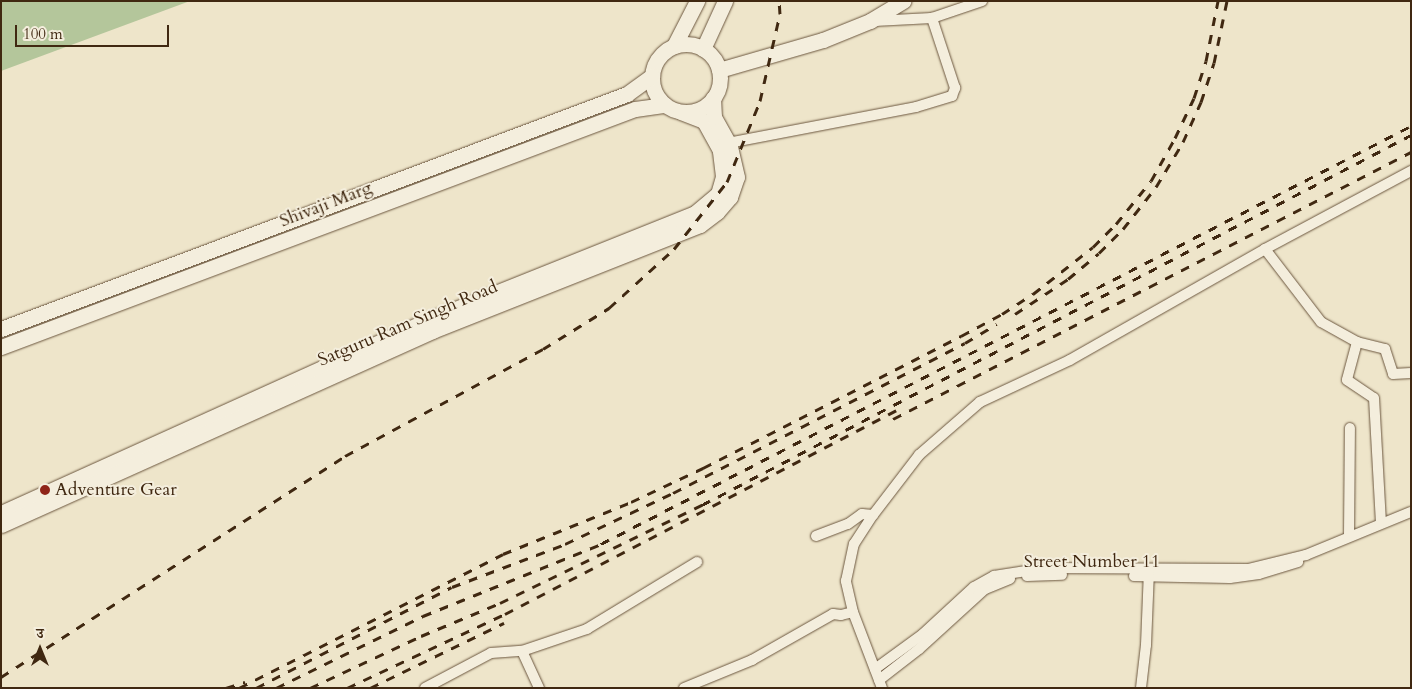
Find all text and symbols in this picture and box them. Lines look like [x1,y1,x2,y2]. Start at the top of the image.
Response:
scale bar [18,15,171,47]
text: 100 m [23,24,63,44]
street label: Shivaji Marg [277,178,375,232]
street label: Satguru Ram Singh Road [315,276,501,372]
place label: Adventure Gear [55,479,177,501]
marker: Adventure Gear [39,484,51,496]
street label: Street Number 11 [1024,551,1160,573]
north arrow [15,624,65,674]
text: उ [36,624,44,643]

